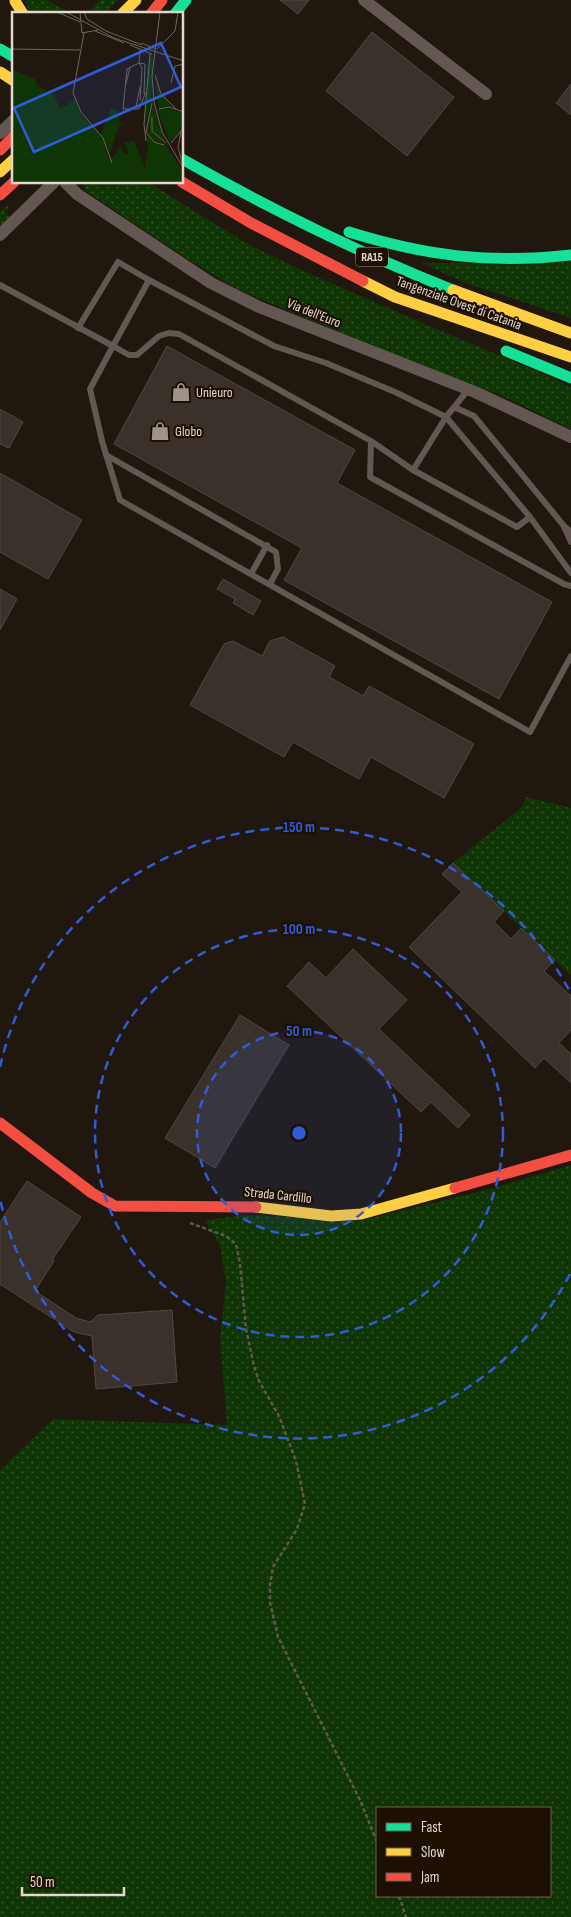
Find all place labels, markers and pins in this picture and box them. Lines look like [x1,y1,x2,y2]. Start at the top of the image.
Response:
shop icon: Unieuro [170,381,192,403]
place label: Unieuro [196,384,233,401]
shop icon: Globo [149,420,171,442]
place label: Globo [175,423,202,440]
centre of rings [290,1124,308,1142]

